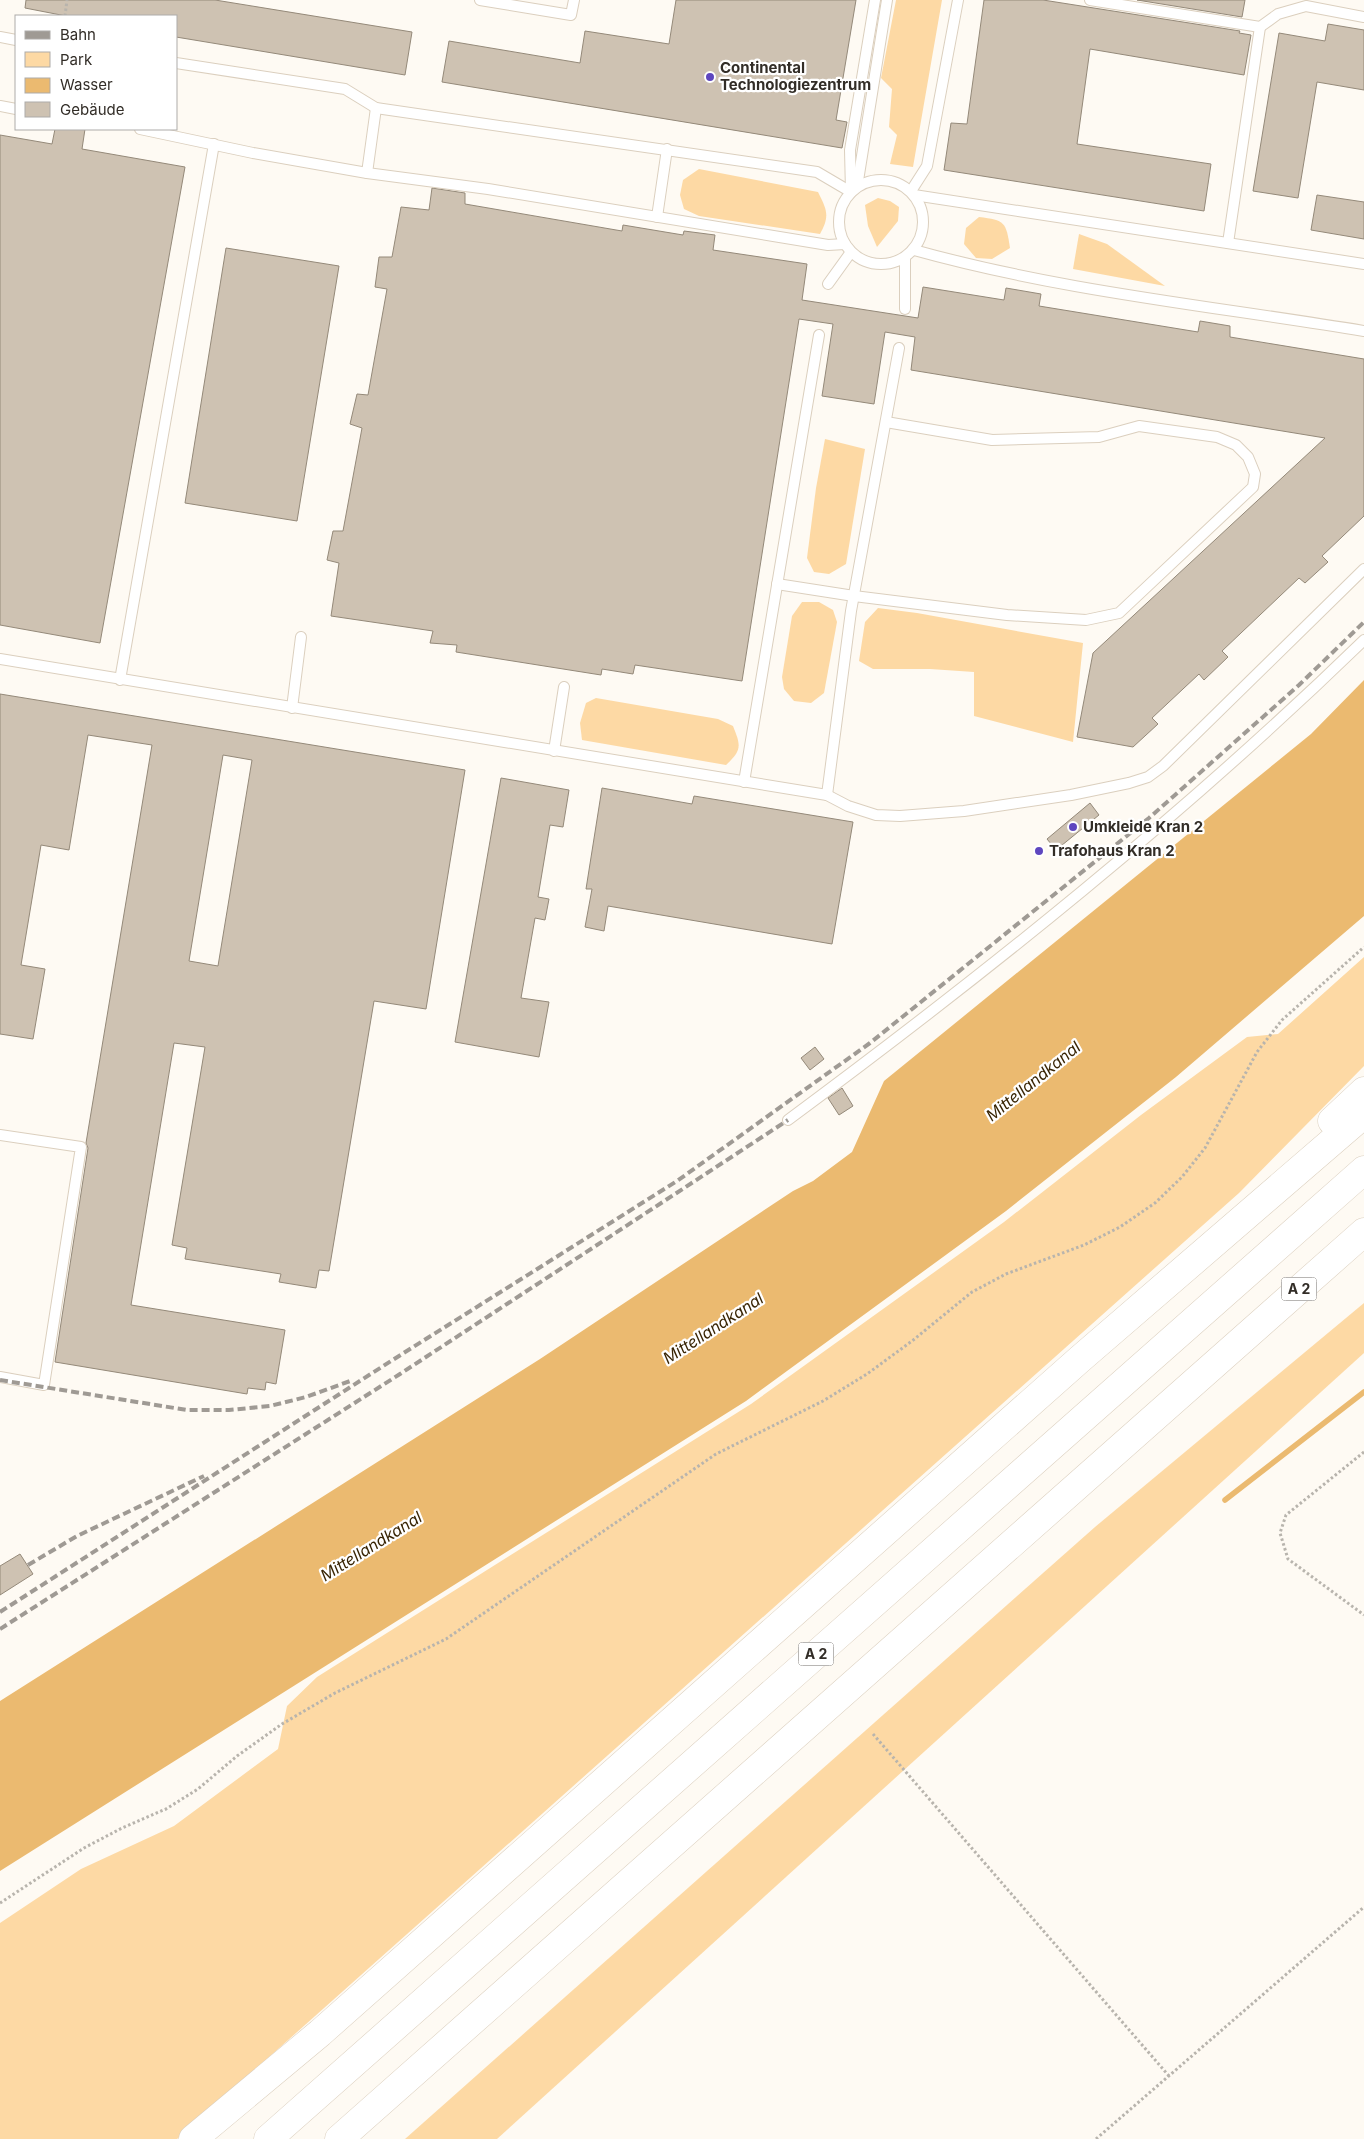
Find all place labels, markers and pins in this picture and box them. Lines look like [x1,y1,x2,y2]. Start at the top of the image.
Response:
place label: Continental Technologiezentrum [720,58,871,94]
marker: Continental Technologiezentrum [704,71,716,83]
place label: Umkleide Kran 2 [1083,817,1203,836]
marker: Umkleide Kran 2 [1067,821,1079,833]
place label: Trafohaus Kran 2 [1049,841,1175,860]
marker: Trafohaus Kran 2 [1033,845,1045,857]

